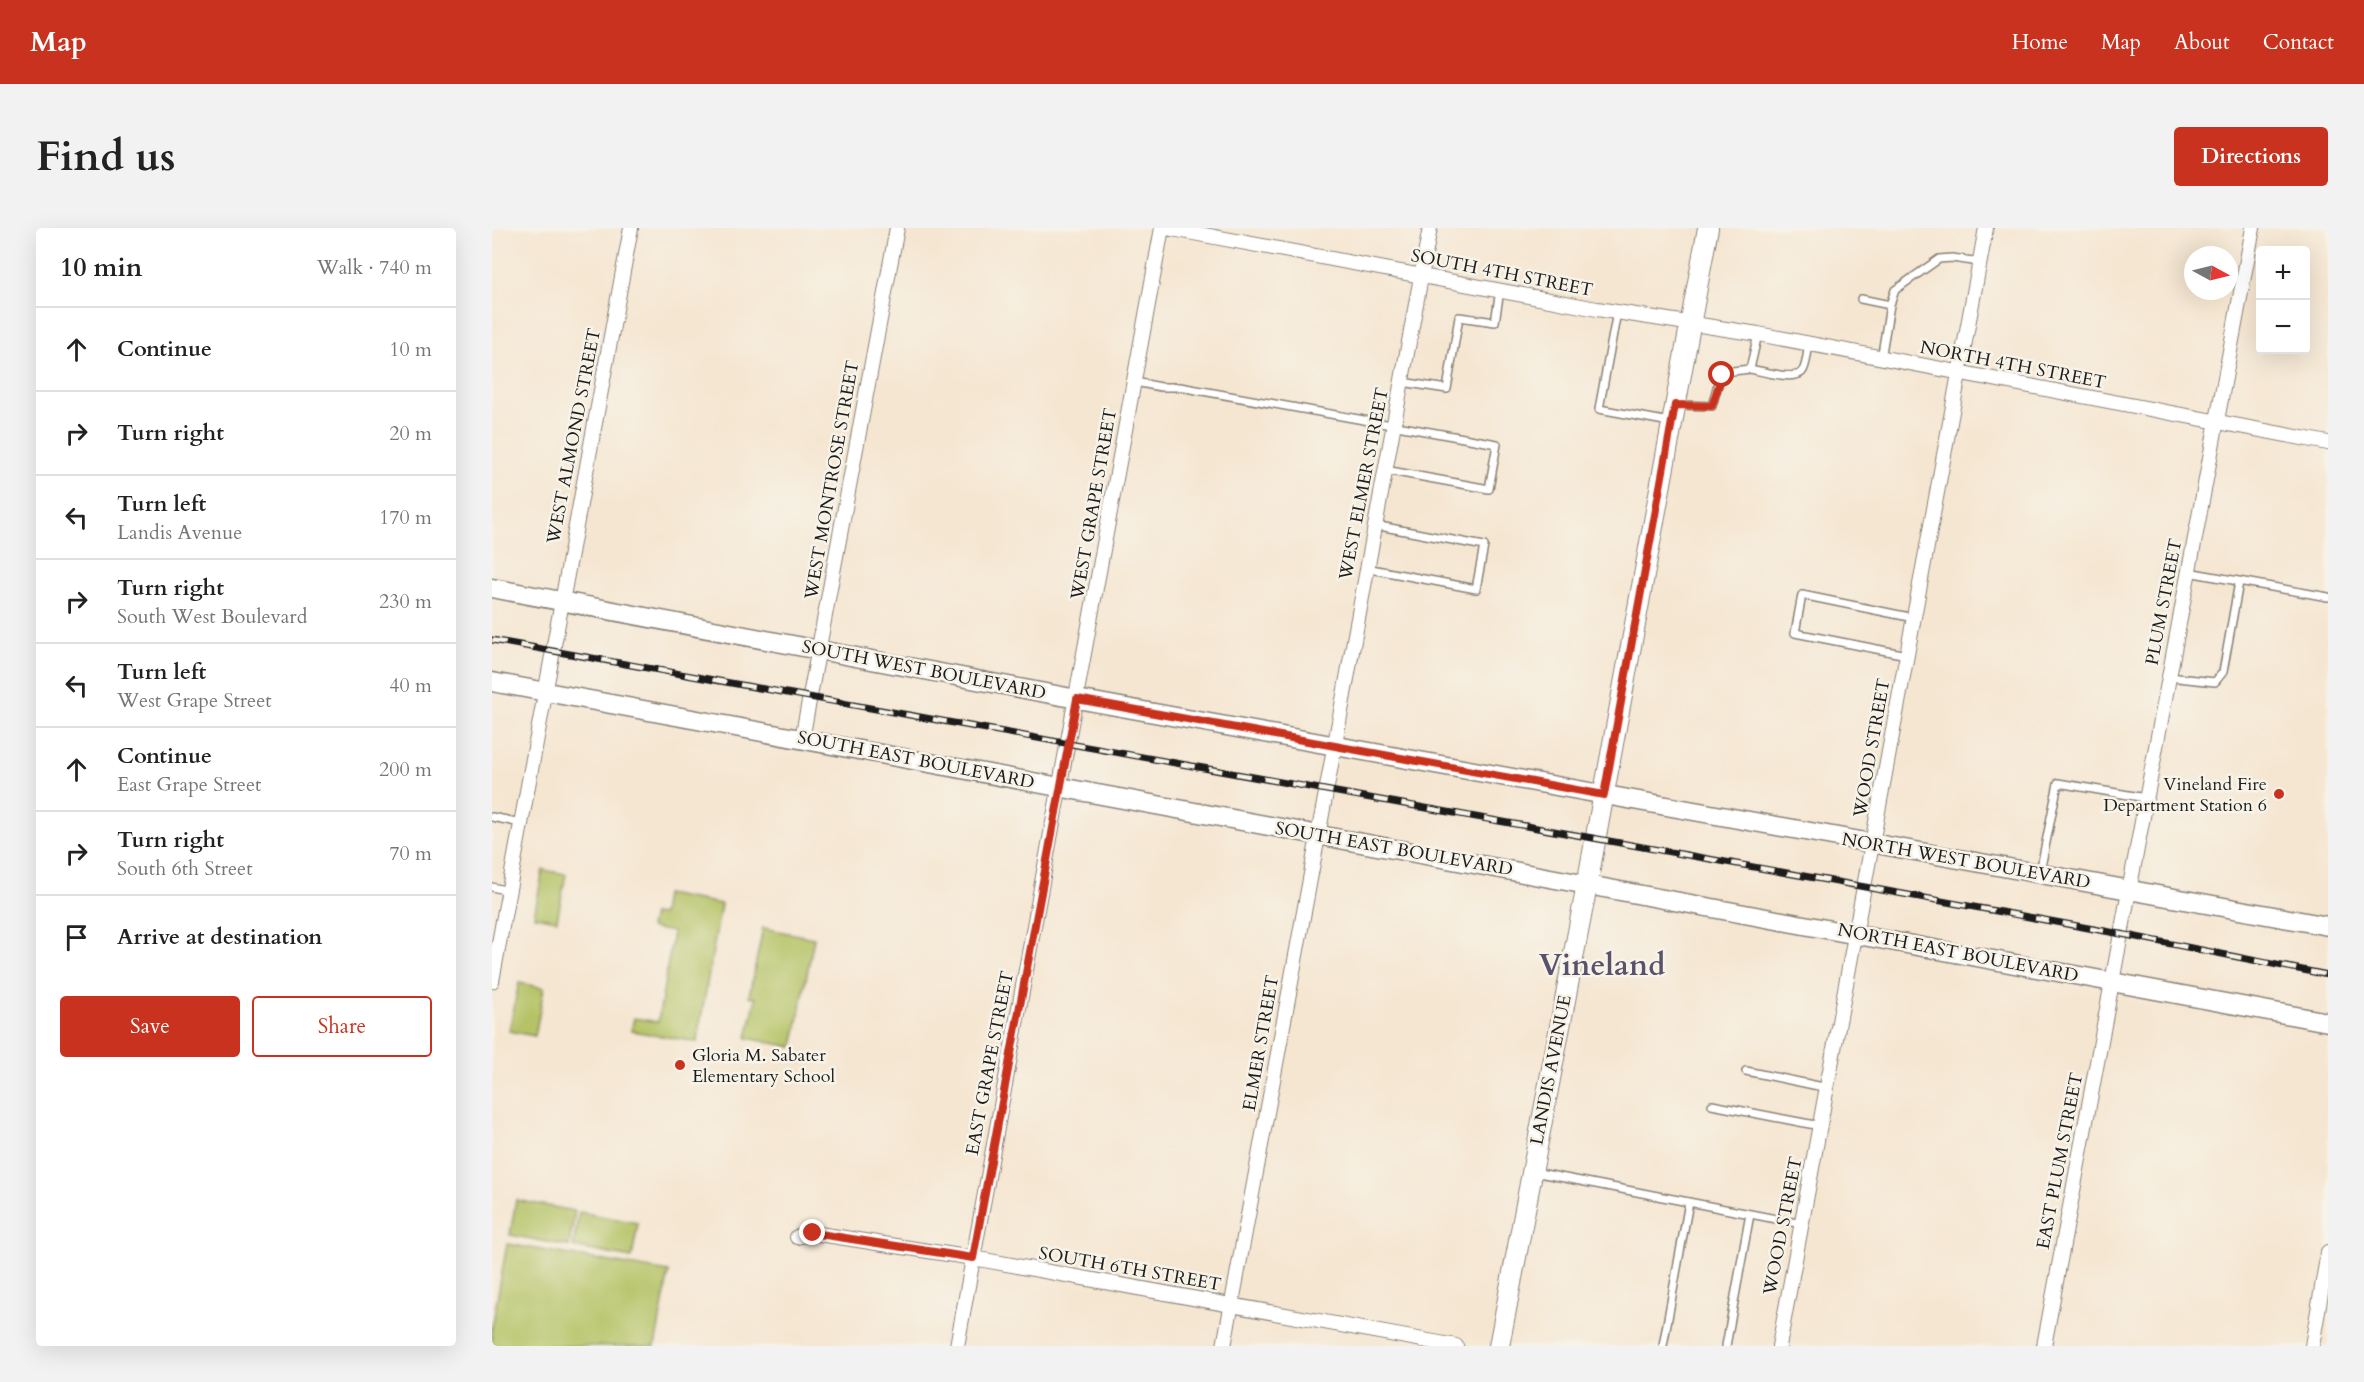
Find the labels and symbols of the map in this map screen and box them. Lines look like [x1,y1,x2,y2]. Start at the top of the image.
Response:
street label: SOUTH 4TH STREET [1409,243,1595,303]
north arrow [2184,246,2238,300]
street label: WEST ALMOND STREET [541,326,607,547]
street label: NORTH 4TH STREET [1918,335,2108,395]
street label: WEST MONTROSE STREET [798,359,865,602]
route start [1708,361,1734,387]
street label: WEST ELMER STREET [1333,386,1395,583]
street label: WEST GRAPE STREET [1065,406,1123,603]
street label: PLUM STREET [2140,537,2188,667]
street label: SOUTH WEST BOULEVARD [800,634,1048,706]
street label: WOOD STREET [1847,677,1897,820]
street label: SOUTH EAST BOULEVARD [795,725,1037,795]
place label: Vineland Fire Department Station 6 [2103,772,2267,818]
marker: Vineland Fire Department Station 6 [2272,787,2286,801]
street label: SOUTH EAST BOULEVARD [1273,816,1515,882]
street label: NORTH WEST BOULEVARD [1840,827,2092,895]
street label: NORTH EAST BOULEVARD [1835,917,2081,989]
district label: Vineland [1539,945,1665,986]
street label: EAST GRAPE STREET [960,969,1020,1157]
street label: ELMER STREET [1237,973,1285,1113]
street label: LANDIS AVENUE [1524,993,1578,1147]
place label: Gloria M. Sabater Elementary School [692,1043,835,1089]
marker: Gloria M. Sabater Elementary School [673,1058,687,1072]
street label: EAST PLUM STREET [2031,1071,2089,1251]
street label: WOOD STREET [1757,1155,1809,1298]
route end [799,1219,825,1245]
street label: SOUTH 6TH STREET [1037,1241,1223,1297]

